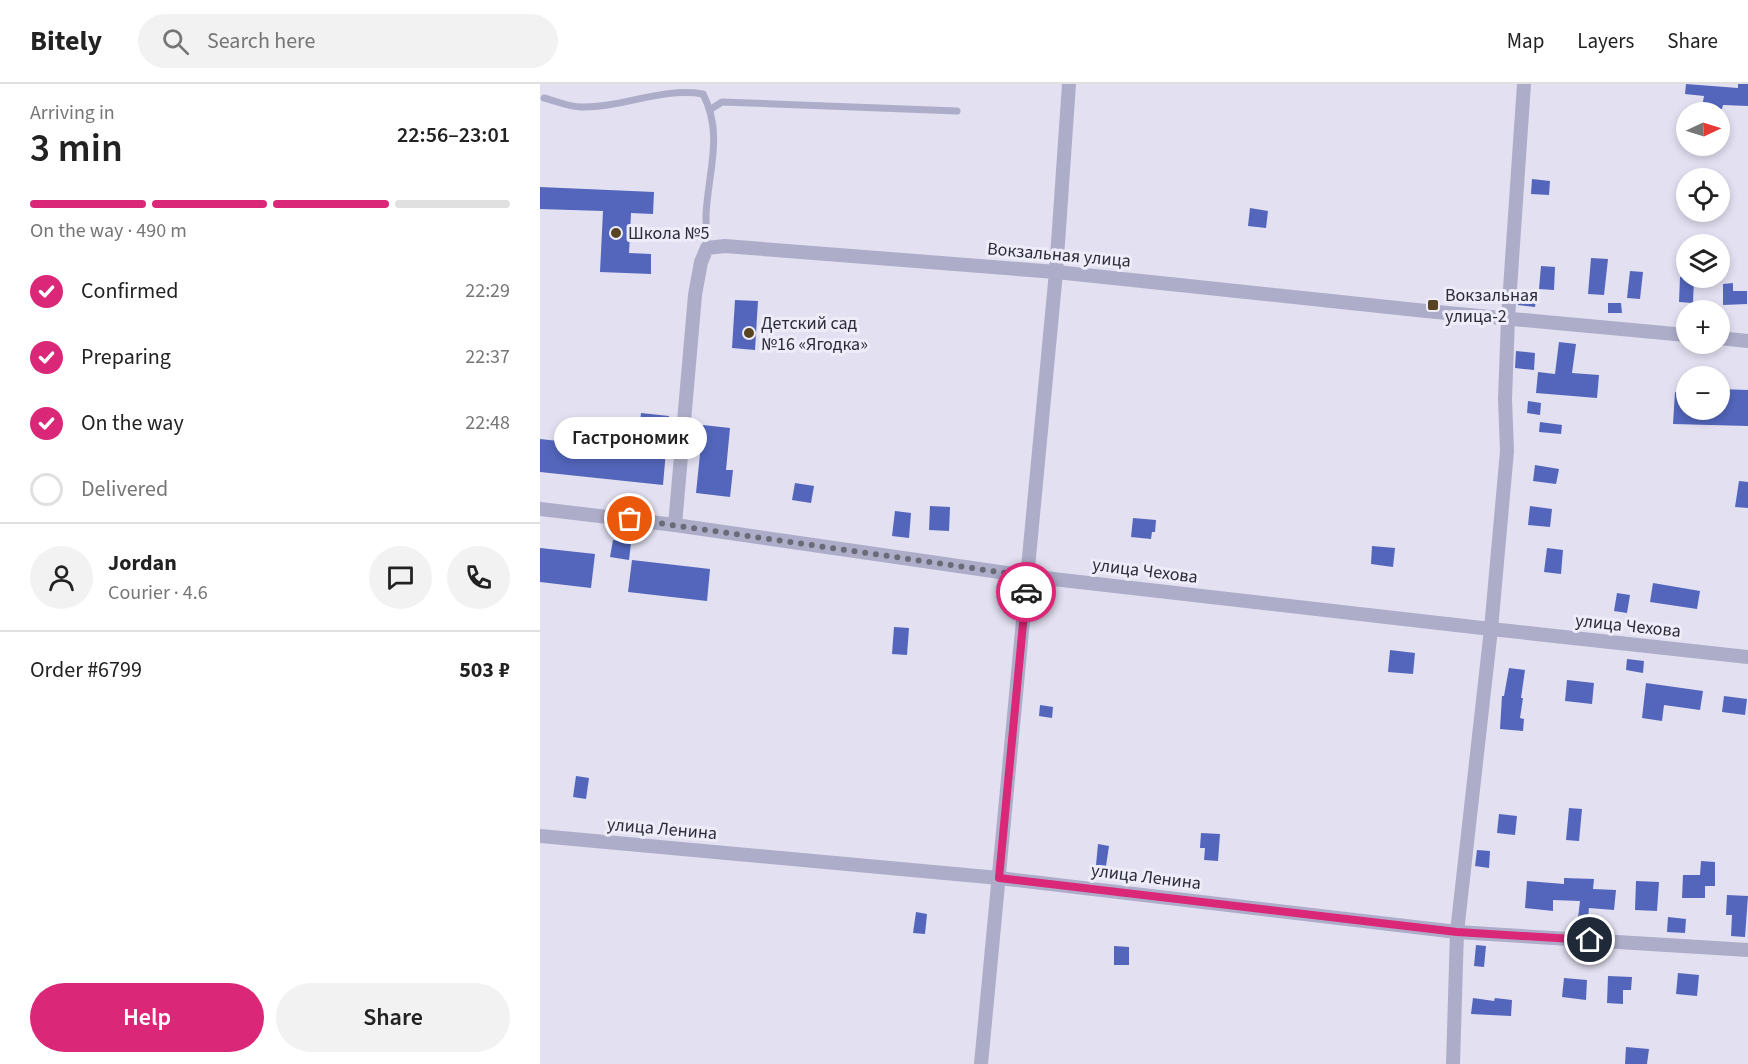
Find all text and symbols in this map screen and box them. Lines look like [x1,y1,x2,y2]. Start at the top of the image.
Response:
search box [138,14,558,68]
text: Bitely [30,21,102,61]
icon: search [159,25,192,58]
text: Search here [207,25,315,57]
text: Map [1507,26,1544,56]
text: Layers [1577,26,1634,56]
text: Share [1667,26,1718,56]
text: Arriving in [30,99,115,127]
north arrow [1676,102,1730,156]
map controls [1676,102,1730,420]
text: 22:56–23:01 [397,119,510,151]
text: 3 min [30,121,123,177]
button: locate [1676,168,1730,222]
text: On the way · 490 m [30,217,187,245]
place label: Школа №5 [628,221,709,246]
marker: Школа №5 [609,226,623,240]
button: layers [1676,234,1730,288]
street label: Вокзальная улица [986,236,1132,274]
icon: check [30,275,63,308]
text: Confirmed [81,275,178,307]
text: 22:29 [465,277,510,305]
place label: Вокзальная улица-2 [1445,283,1538,329]
marker: Вокзальная улица-2 [1426,298,1440,312]
button: + [1676,300,1730,354]
place label: Детский сад №16 «Ягодка» [761,311,868,357]
marker: Детский сад №16 «Ягодка» [742,326,756,340]
icon: check [30,341,63,374]
text: Preparing [81,341,171,373]
text: 22:37 [465,343,510,371]
button: − [1676,366,1730,420]
icon: check [30,407,63,440]
text: On the way [81,407,184,439]
text: 22:48 [465,409,510,437]
callout: Гастрономик [554,417,706,459]
text: Гастрономик [572,424,689,452]
text: Delivered [81,473,168,505]
pin [604,493,655,544]
icon: bag [613,502,646,535]
button: person [30,546,93,609]
button: chat [369,546,432,609]
button: phone [447,546,510,609]
text: Jordan [108,547,177,579]
street label: улица Чехова [1091,552,1199,590]
courier [996,562,1056,622]
icon: car [1010,576,1043,609]
text: Courier · 4.6 [108,579,208,607]
street label: улица Чехова [1574,608,1682,644]
text: Order #6799 [30,654,142,686]
text: 503 ₽ [459,654,510,686]
street label: улица Ленина [606,812,718,846]
street label: улица Ленина [1090,858,1202,896]
pin [1564,914,1615,965]
icon: home [1573,923,1606,956]
button: Help [30,983,264,1052]
button: Share [276,983,510,1052]

